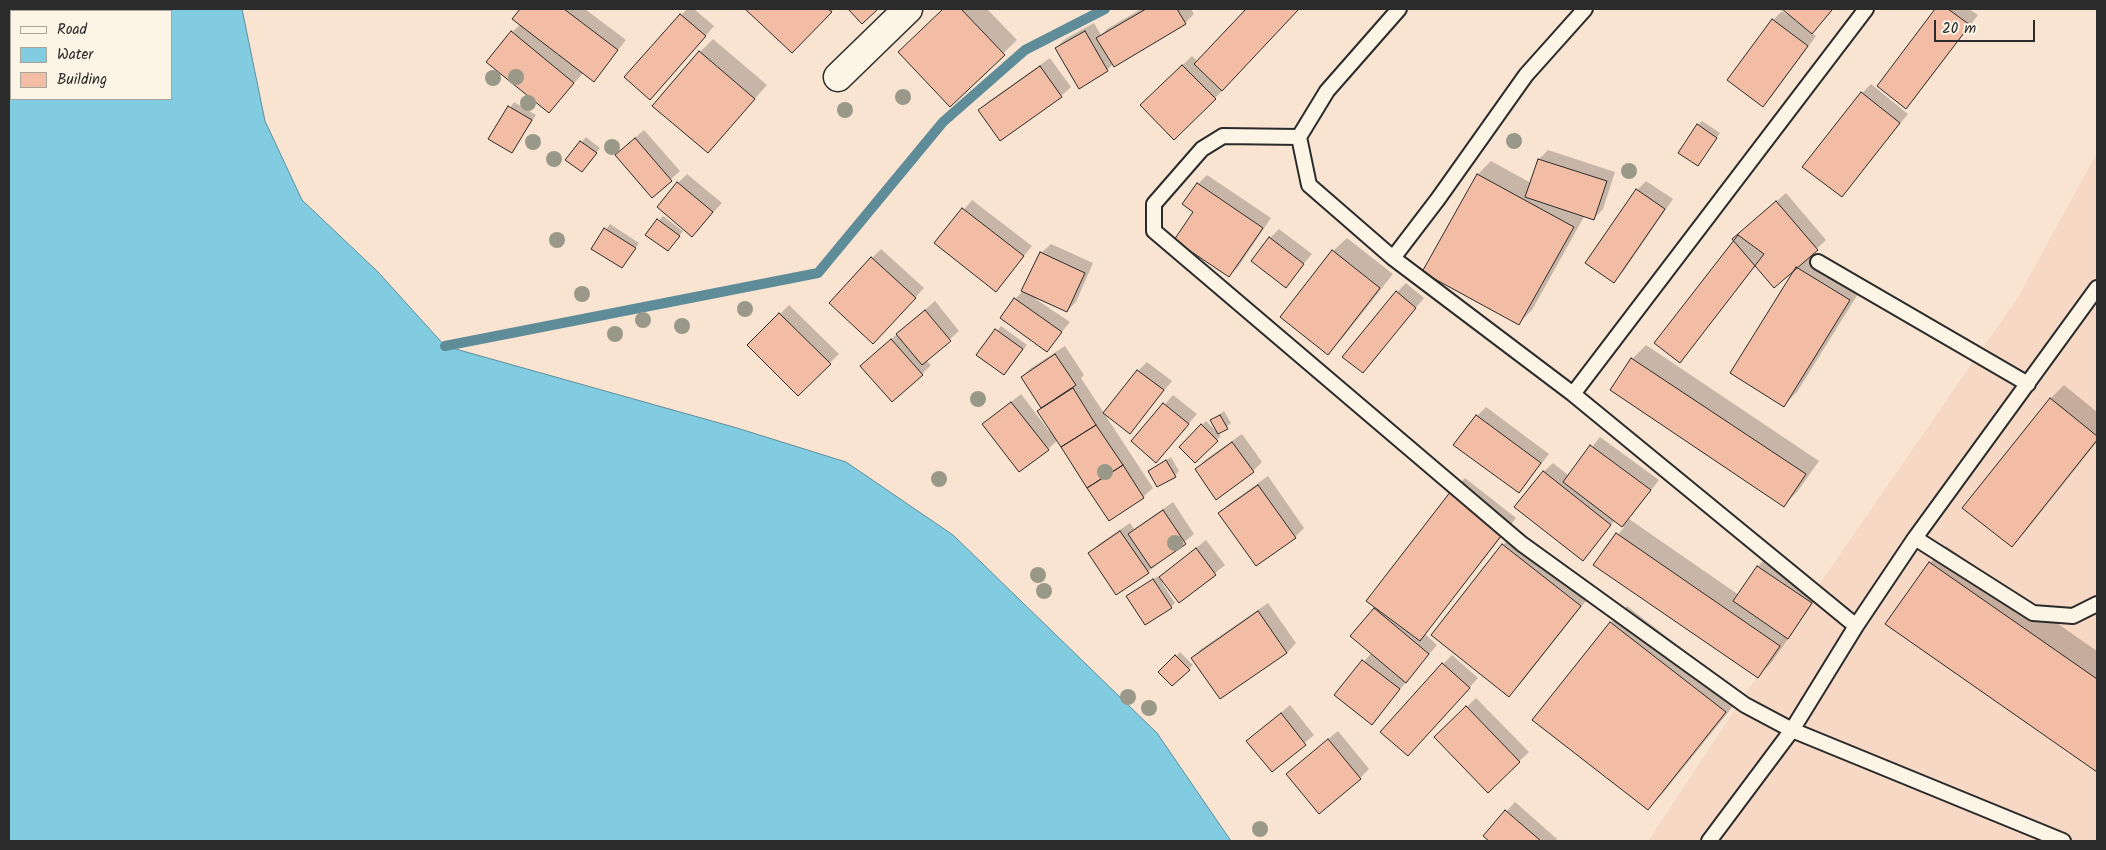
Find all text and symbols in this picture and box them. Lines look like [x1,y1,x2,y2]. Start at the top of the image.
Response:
legend [10,10,172,100]
scale bar [1936,10,2037,42]
text: 20 m [1942,17,1976,41]
text: Road [57,18,87,42]
text: Water [57,43,93,67]
text: Building [57,68,107,92]

